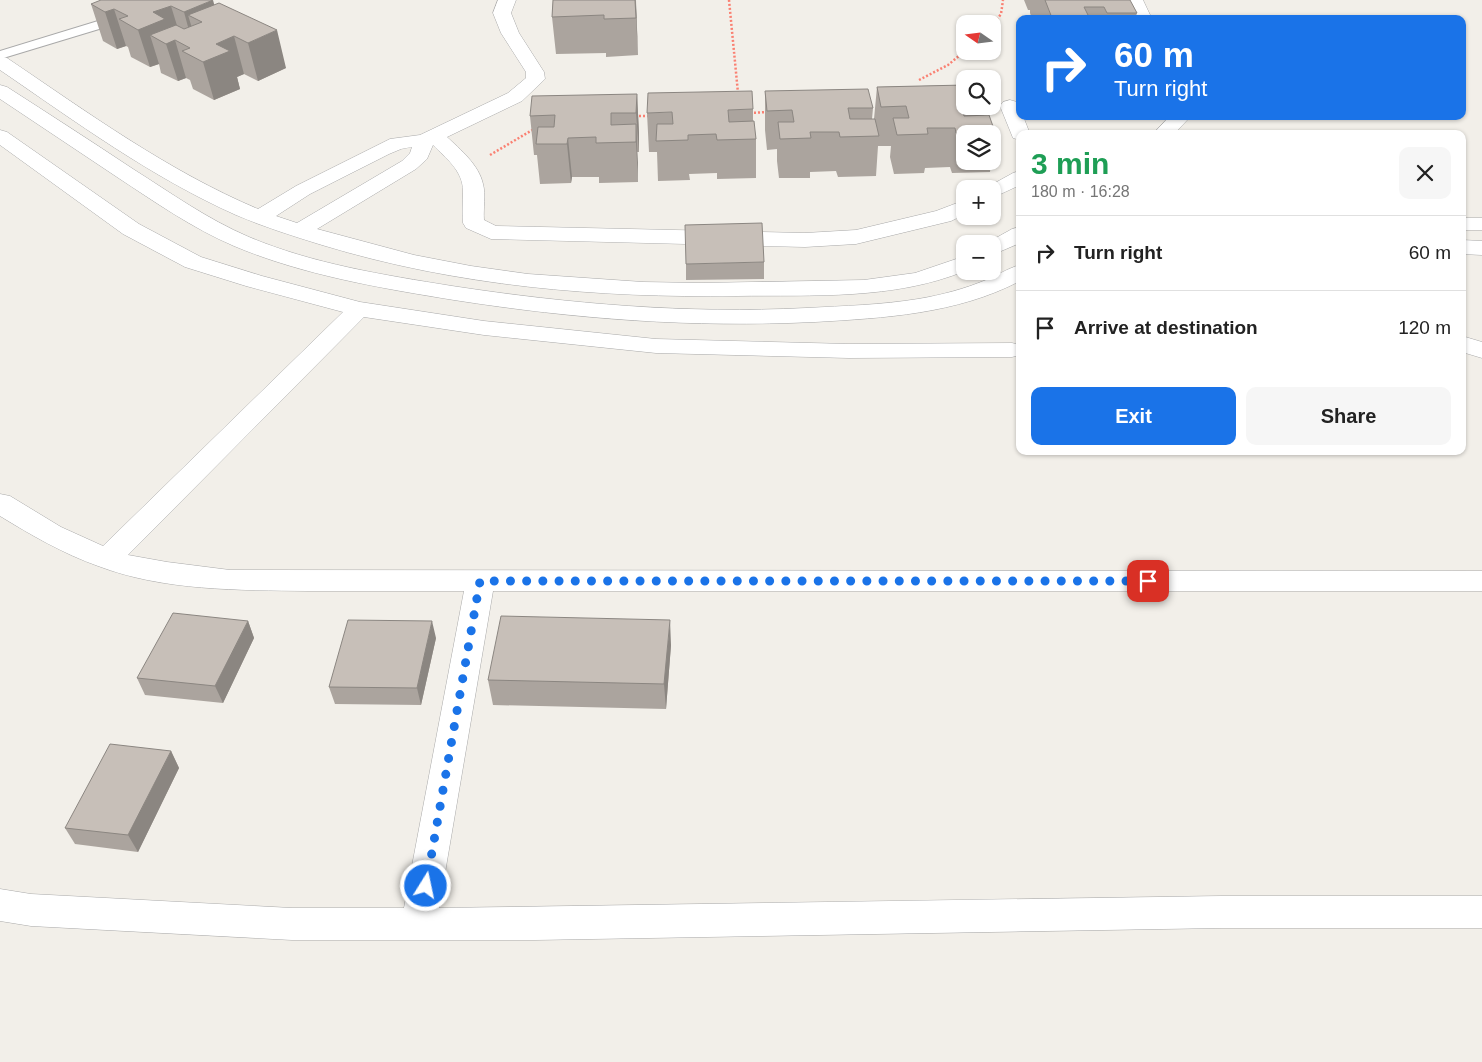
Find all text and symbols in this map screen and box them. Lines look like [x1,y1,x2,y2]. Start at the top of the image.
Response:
north arrow [956,15,1001,60]
map controls [956,15,1001,280]
icon: right [1031,35,1096,100]
text: 60 m [1114,35,1194,74]
button: search [956,70,1001,115]
text: Turn right [1114,76,1207,101]
button: layers [956,125,1001,170]
text: 3 min [1031,147,1109,180]
button: close [1399,147,1451,199]
button: + [956,180,1001,225]
text: 180 m · 16:28 [1031,183,1130,200]
button: − [956,235,1001,280]
icon: right [1031,239,1059,267]
text: Turn right [1074,242,1162,263]
text: 60 m [1409,242,1451,263]
icon: arrive [1031,314,1059,342]
text: Arrive at destination [1074,317,1258,338]
text: 120 m [1398,317,1451,338]
button: Exit [1031,387,1236,445]
button: Share [1246,387,1451,445]
pin [1127,560,1169,602]
icon: arrive [1134,567,1162,595]
position arrow [399,859,451,911]

